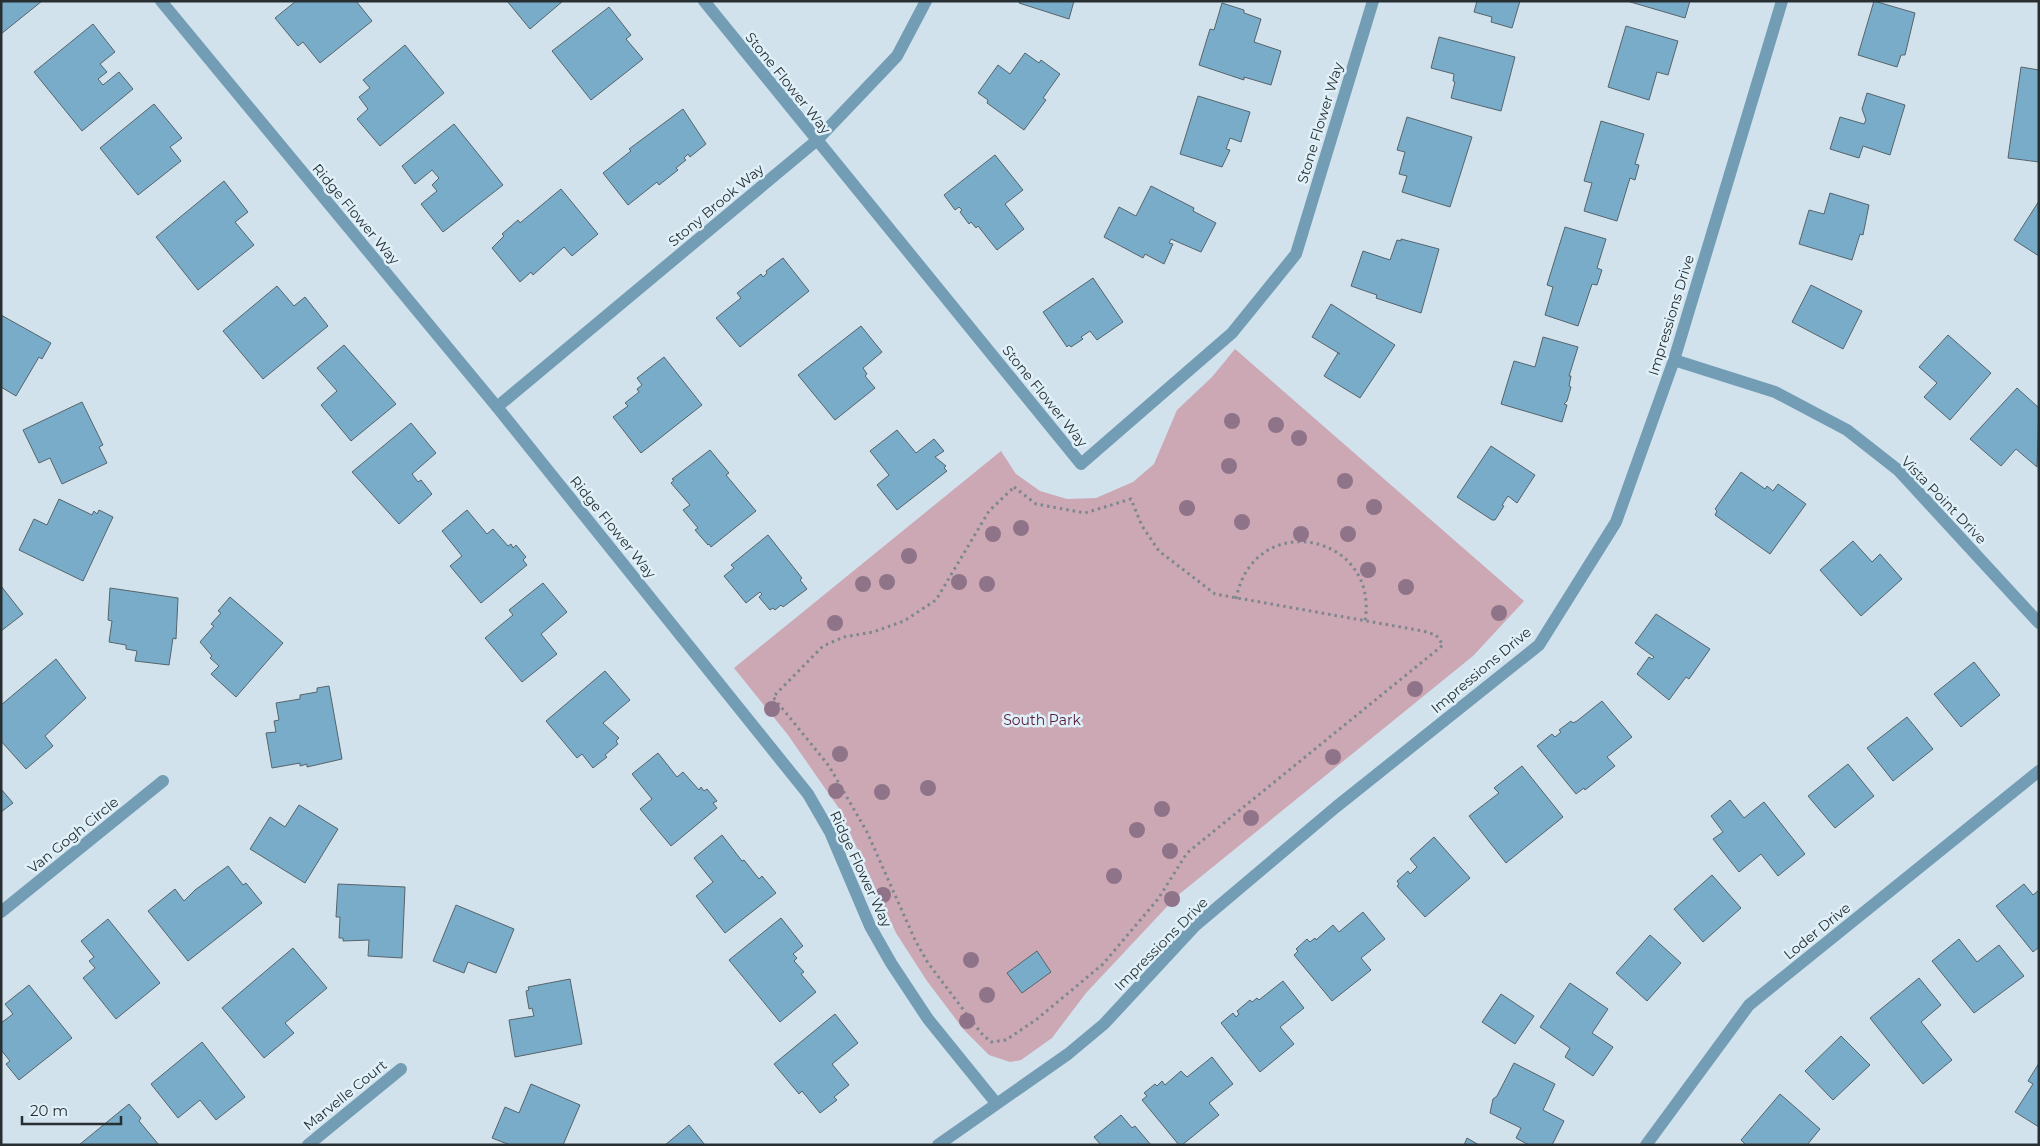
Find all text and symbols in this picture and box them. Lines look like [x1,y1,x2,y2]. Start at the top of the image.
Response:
street label: Stone Flower Way [741,28,835,138]
street label: Stone Flower Way [1293,60,1347,186]
street label: Ridge Flower Way [308,160,404,269]
street label: Stony Brook Way [665,160,768,250]
street label: Impressions Drive [1644,252,1698,378]
street label: Stone Flower Way [998,341,1092,451]
street label: Vista Point Drive [1897,452,1991,548]
street label: Ridge Flower Way [566,472,660,582]
street label: Impressions Drive [1427,623,1535,717]
park label: South Park [1003,711,1081,729]
street label: Van Gogh Circle [24,793,122,877]
street label: Ridge Flower Way [826,808,896,930]
street label: Impressions Drive [1110,893,1212,995]
street label: Loder Drive [1780,899,1854,963]
street label: Marvelle Court [300,1056,391,1134]
scale bar [22,1094,121,1126]
text: 20 m [30,1101,68,1120]

